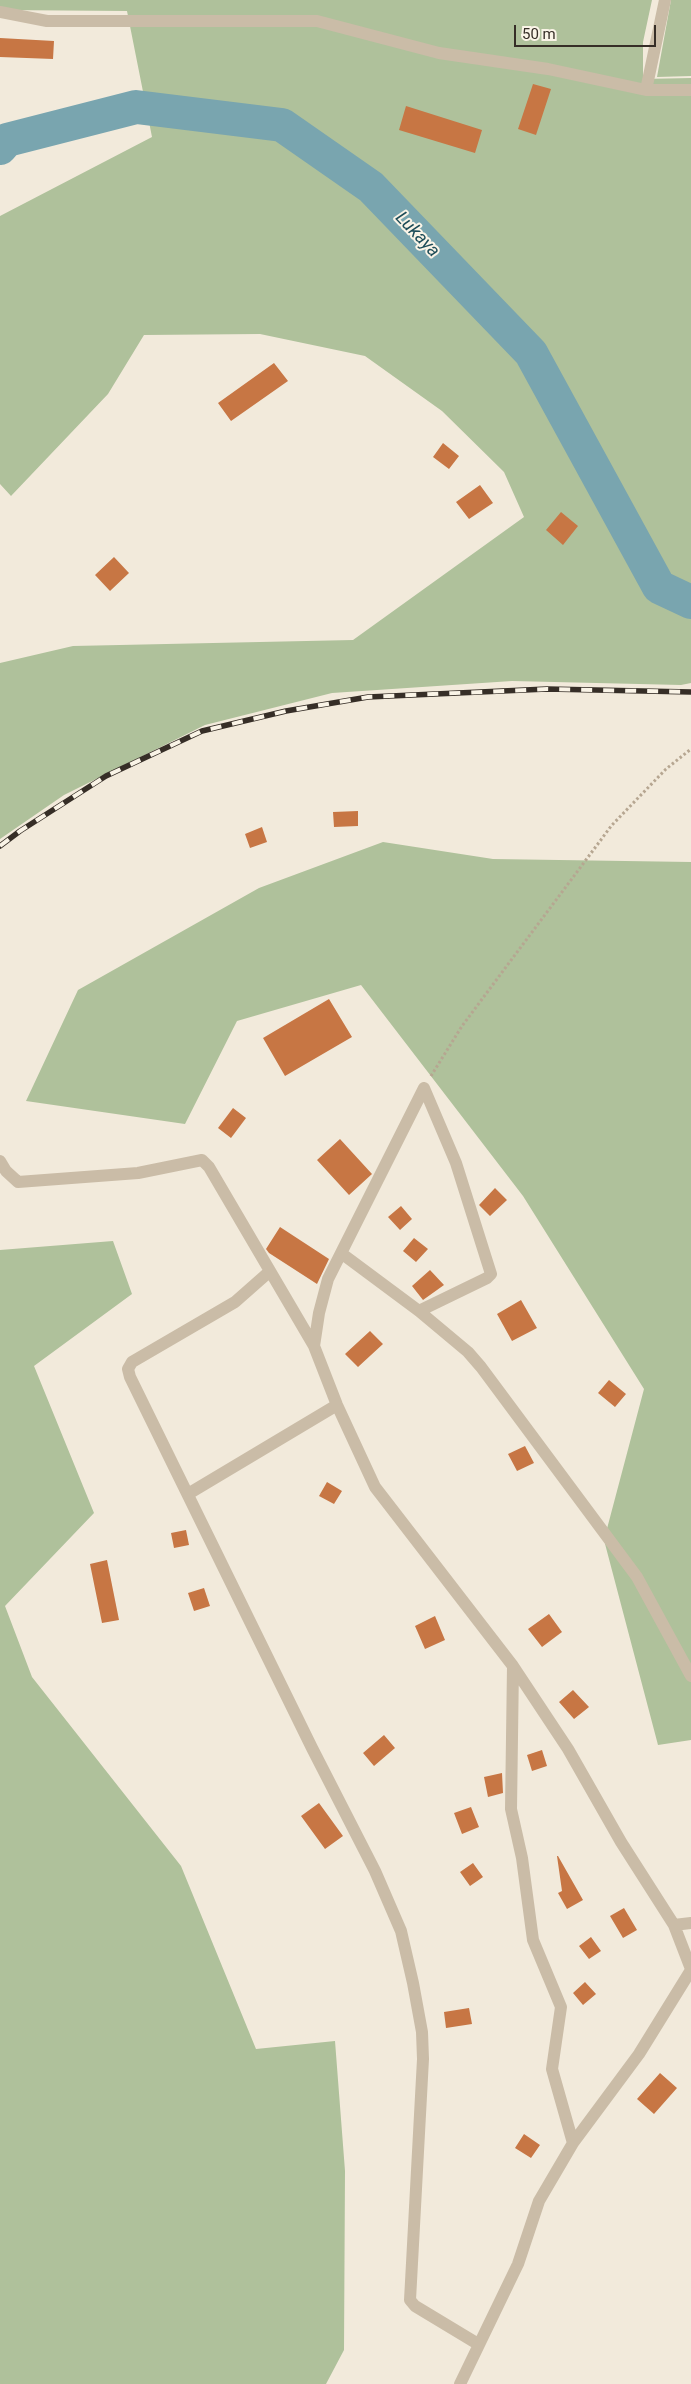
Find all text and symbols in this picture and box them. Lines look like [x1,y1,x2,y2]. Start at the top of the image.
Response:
scale bar [516,15,658,47]
text: 50 m [522,25,556,43]
water label: Lukaya [390,208,444,262]

